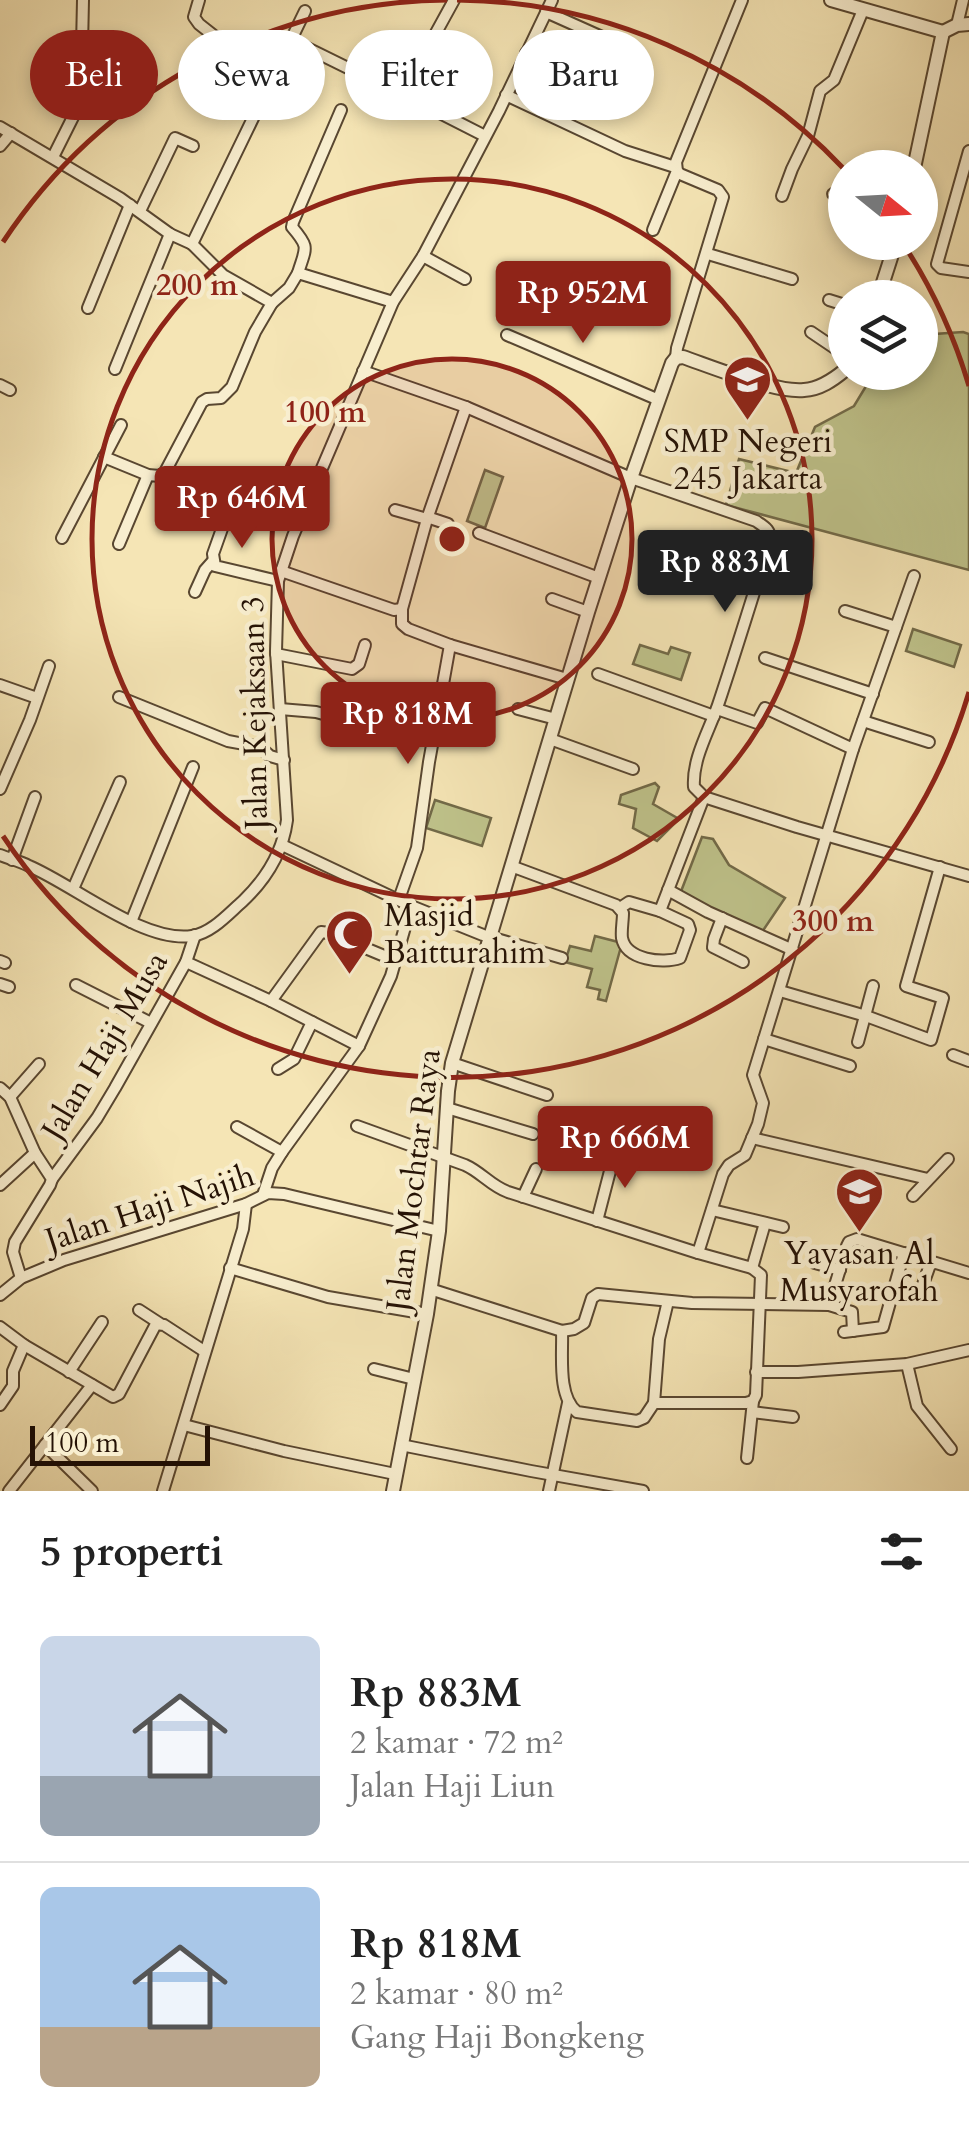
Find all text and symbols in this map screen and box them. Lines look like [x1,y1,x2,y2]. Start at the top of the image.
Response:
chip: Beli [30,30,158,120]
chip: Sewa [178,30,325,120]
chip: Filter [345,30,493,120]
chip: Baru [513,30,654,120]
north arrow [828,150,938,260]
map controls [828,150,938,390]
pin: Rp 952M [491,261,675,346]
text: 200 m [156,265,238,306]
text: Rp 952M [518,271,648,315]
button: layers [828,280,938,390]
school or university icon: SMP Negeri 245 Jakarta [722,354,774,422]
text: 100 m [284,392,366,433]
place label: SMP Negeri 245 Jakarta [664,420,832,501]
pin: Rp 646M [150,466,334,551]
text: Rp 646M [177,476,307,520]
centre of rings [434,521,470,557]
pin: Rp 883M [633,530,817,615]
text: Rp 883M [660,540,790,584]
street label: Jalan Kejaksaan 3 [231,596,279,834]
pin: Rp 818M [316,682,500,767]
text: Rp 818M [343,692,473,736]
place label: Masjid Baitturahim [384,894,545,975]
text: 300 m [792,901,874,942]
mosque icon: Masjid Baitturahim [323,908,375,976]
street label: Jalan Haji Musa [29,943,179,1152]
street label: Jalan Mochtar Raya [376,1046,452,1318]
pin: Rp 666M [533,1106,717,1191]
text: Rp 666M [560,1116,690,1160]
street label: Jalan Haji Najih [36,1153,261,1264]
school or university icon: Yayasan Al Musyarofah [833,1166,885,1234]
place label: Yayasan Al Musyarofah [779,1232,939,1313]
scale bar [30,1421,210,1466]
text: 100 m [45,1424,119,1462]
text: 5 properti [40,1523,223,1580]
icon: filters [874,1524,929,1579]
text: Rp 883M [350,1664,521,1721]
icon: home [120,1676,240,1796]
text: 2 kamar · 72 m² [350,1721,563,1765]
text: Jalan Haji Liun [350,1765,555,1809]
text: Rp 818M [350,1915,521,1972]
icon: home [120,1927,240,2047]
text: 2 kamar · 80 m² [350,1972,563,2016]
text: Gang Haji Bongkeng [350,2016,644,2060]

